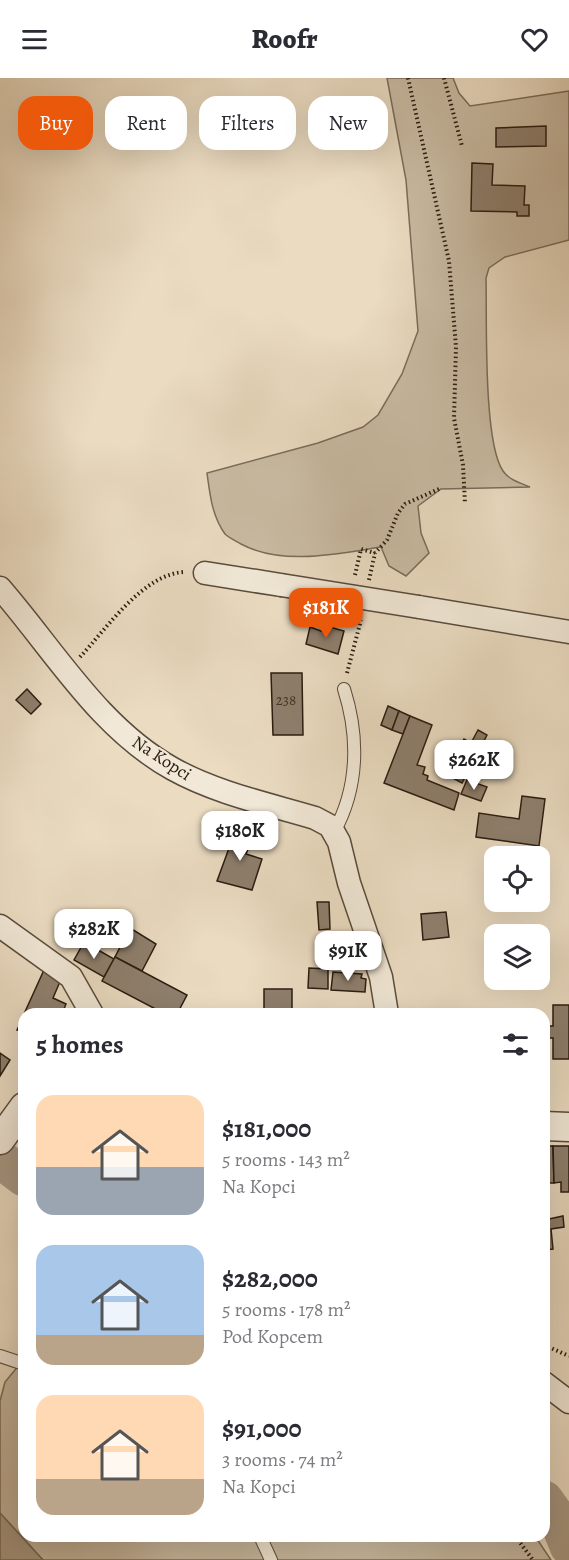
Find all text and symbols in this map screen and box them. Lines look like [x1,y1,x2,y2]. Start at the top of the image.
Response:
text: Roofr [251,21,318,57]
icon: menu [18,23,51,56]
icon: heart [518,23,551,56]
chip: Buy [18,96,93,150]
chip: Rent [105,96,187,150]
chip: Filters [199,96,296,150]
chip: New [308,96,388,150]
pin: $181K [284,588,368,639]
text: $181K [303,594,349,621]
house number: 238 [276,690,296,710]
street label: Na Kopci [128,730,196,786]
pin: $262K [432,740,516,791]
text: $262K [448,746,500,773]
pin: $180K [198,811,282,862]
text: $180K [215,817,265,844]
map controls [484,846,550,990]
button: locate [484,846,550,912]
pin: $282K [52,909,136,960]
text: $282K [68,915,120,942]
button: layers [484,924,550,990]
pin: $91K [312,931,384,982]
text: $91K [329,937,367,964]
text: 5 homes [36,1027,124,1062]
icon: filters [499,1028,532,1061]
text: $181,000 [222,1111,311,1146]
icon: home [84,1119,156,1191]
text: 5 rooms · 143 m² [222,1146,350,1173]
text: Na Kopci [222,1173,296,1200]
text: $282,000 [222,1261,318,1296]
icon: home [84,1269,156,1341]
text: 5 rooms · 178 m² [222,1296,351,1323]
text: Pod Kopcem [222,1323,323,1350]
text: $91,000 [222,1411,302,1446]
icon: home [84,1419,156,1491]
text: 3 rooms · 74 m² [222,1446,343,1473]
text: Na Kopci [222,1473,296,1500]

